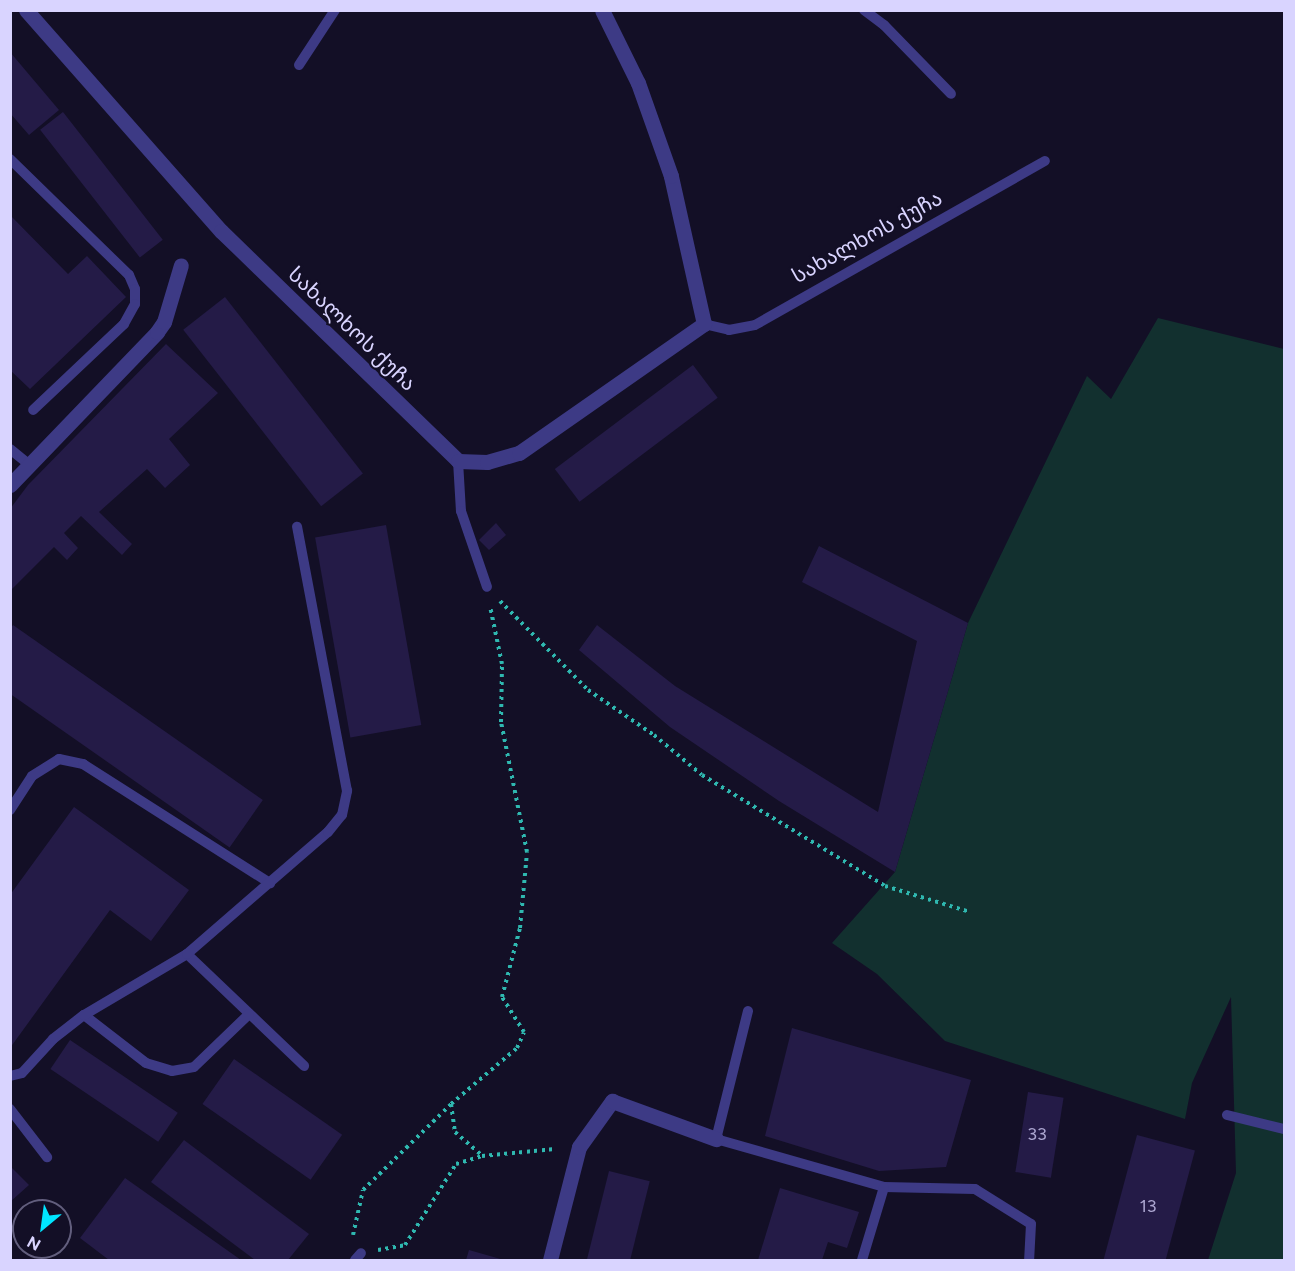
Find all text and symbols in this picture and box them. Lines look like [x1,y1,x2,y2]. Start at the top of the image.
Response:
street label: სახალხოს ქუჩა [787,185,947,289]
street label: სახალხოს ქუჩა [283,262,421,396]
house number: 33 [1027,1123,1047,1145]
house number: 13 [1139,1195,1157,1217]
north arrow [12,1199,72,1259]
text: N [24,1232,44,1255]

